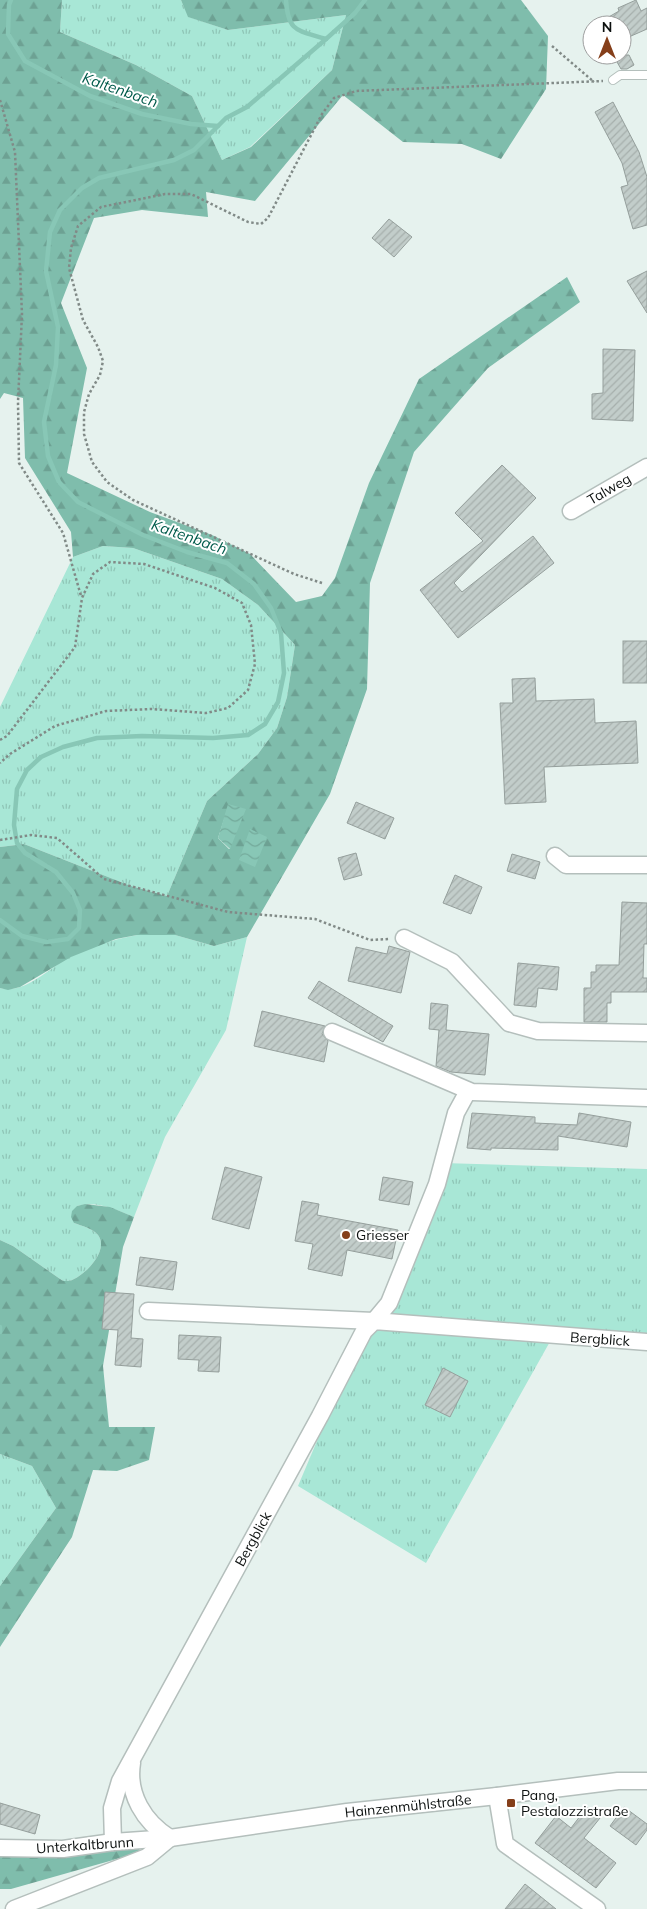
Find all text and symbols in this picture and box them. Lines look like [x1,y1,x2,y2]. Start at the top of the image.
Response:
north arrow [582,15,632,65]
text: N [602,18,612,36]
water label: Kaltenbach [80,68,161,111]
street label: Talweg [584,469,634,509]
water label: Kaltenbach [149,515,230,558]
place label: Griesser [356,1226,410,1244]
marker: Griesser [340,1229,352,1241]
street label: Bergblick [570,1328,631,1350]
street label: Bergblick [231,1508,276,1570]
place label: Pang, Pestalozzistraße [521,1786,628,1820]
street label: Hainzenmühlstraße [344,1790,472,1822]
marker: Pang, Pestalozzistraße [505,1797,517,1809]
street label: Unterkaltbrunn [36,1833,134,1857]

